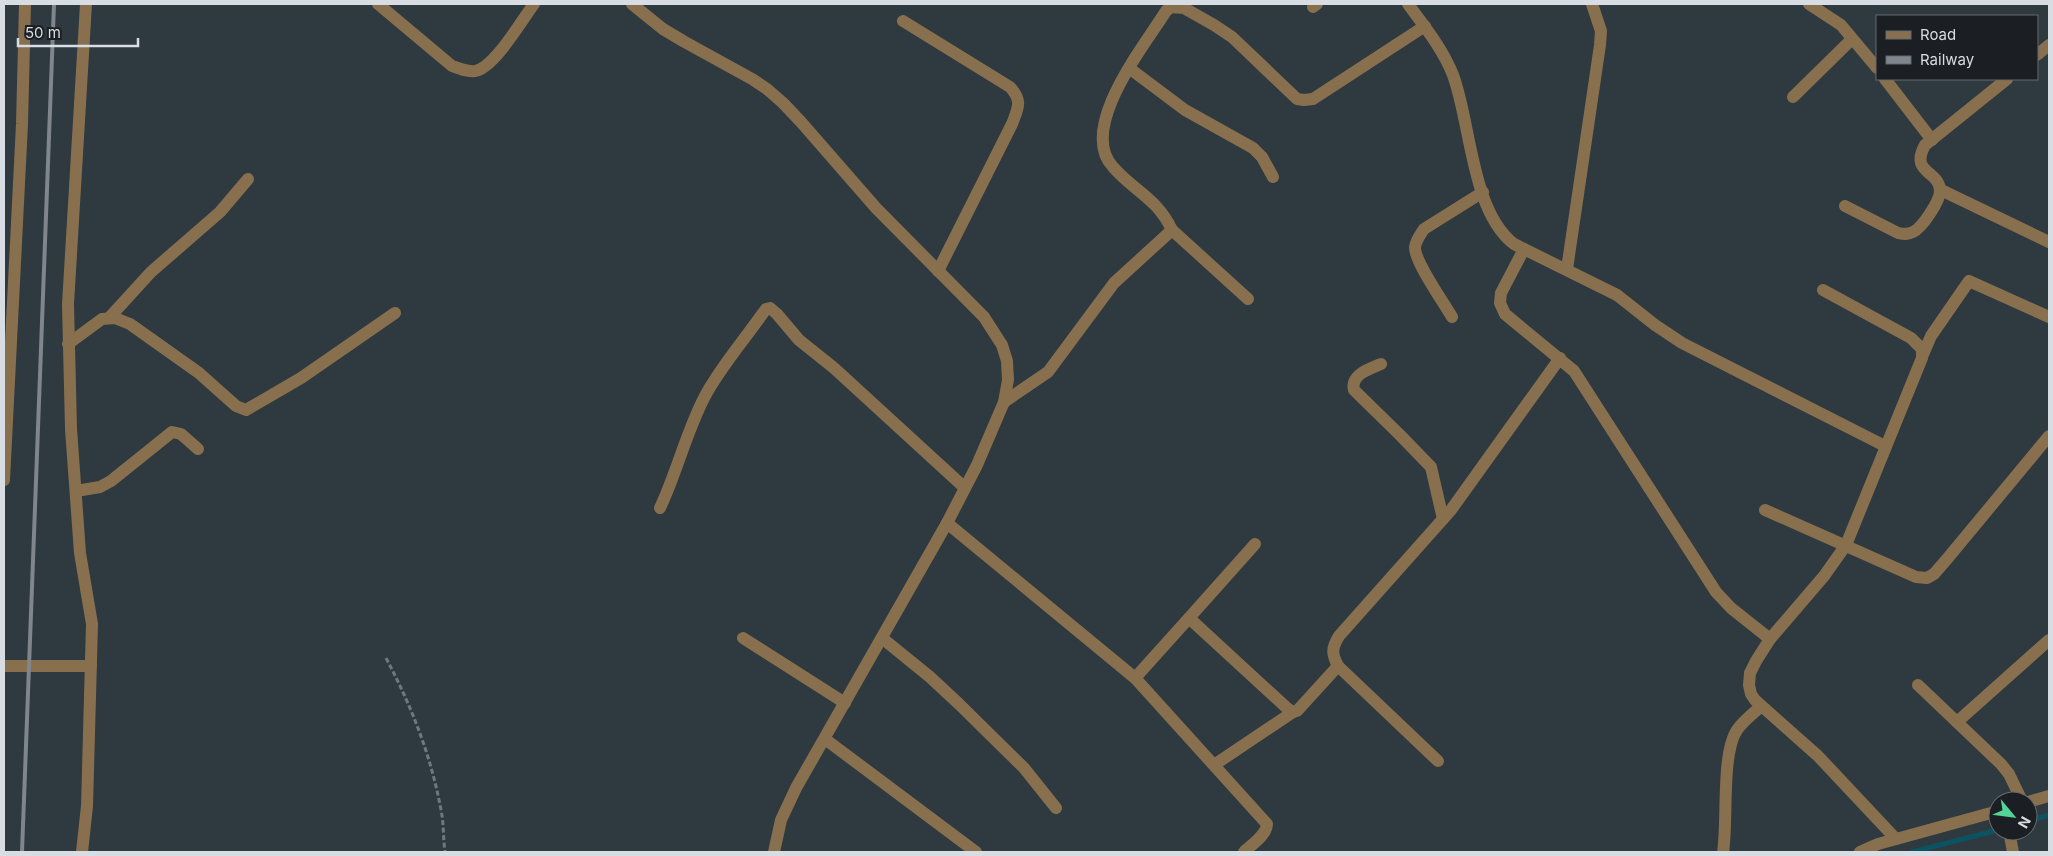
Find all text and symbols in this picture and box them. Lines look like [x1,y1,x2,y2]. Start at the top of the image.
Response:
scale bar [18,15,138,47]
legend [1876,15,2038,80]
text: 50 m [25,23,61,42]
text: Road [1920,25,1956,44]
text: Railway [1920,50,1975,69]
north arrow [1988,791,2038,841]
text: N [2015,814,2035,831]

